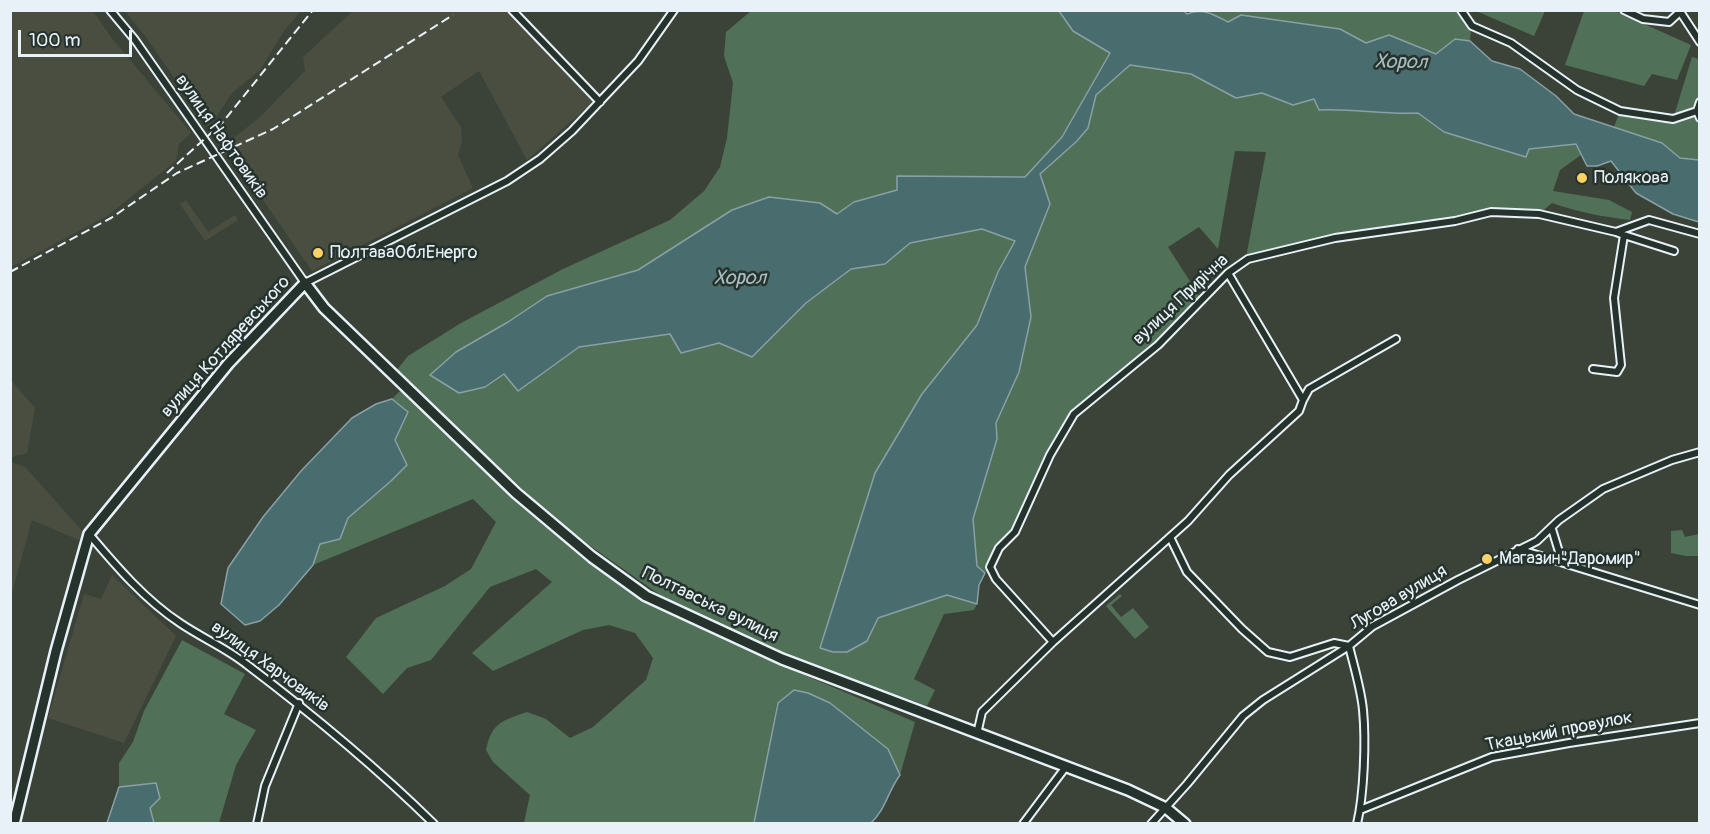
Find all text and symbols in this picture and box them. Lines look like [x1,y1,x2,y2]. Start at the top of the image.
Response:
scale bar [21,18,135,56]
text: 100 m [29,29,81,52]
water label: Хорол [1375,51,1427,75]
street label: вулиця Нафтовиків [170,71,272,203]
place label: Полякова [1594,167,1669,189]
marker: Полякова [1575,171,1589,185]
place label: ПолтаваОблЕнерго [330,242,477,264]
marker: ПолтаваОблЕнерго [311,246,325,260]
street label: вулиця Прирічна [1129,250,1233,350]
water label: Хорол [714,267,766,291]
street label: вулиця Котляревського [157,272,295,422]
place label: Магазин"Даромир" [1499,548,1641,570]
marker: Магазин"Даромир" [1480,552,1494,566]
street label: Лугова вулиця [1347,561,1451,635]
street label: Полтавська вулиця [638,563,782,647]
street label: вулиця Харчовиків [207,617,333,717]
street label: Ткацький провулок [1484,707,1634,757]

